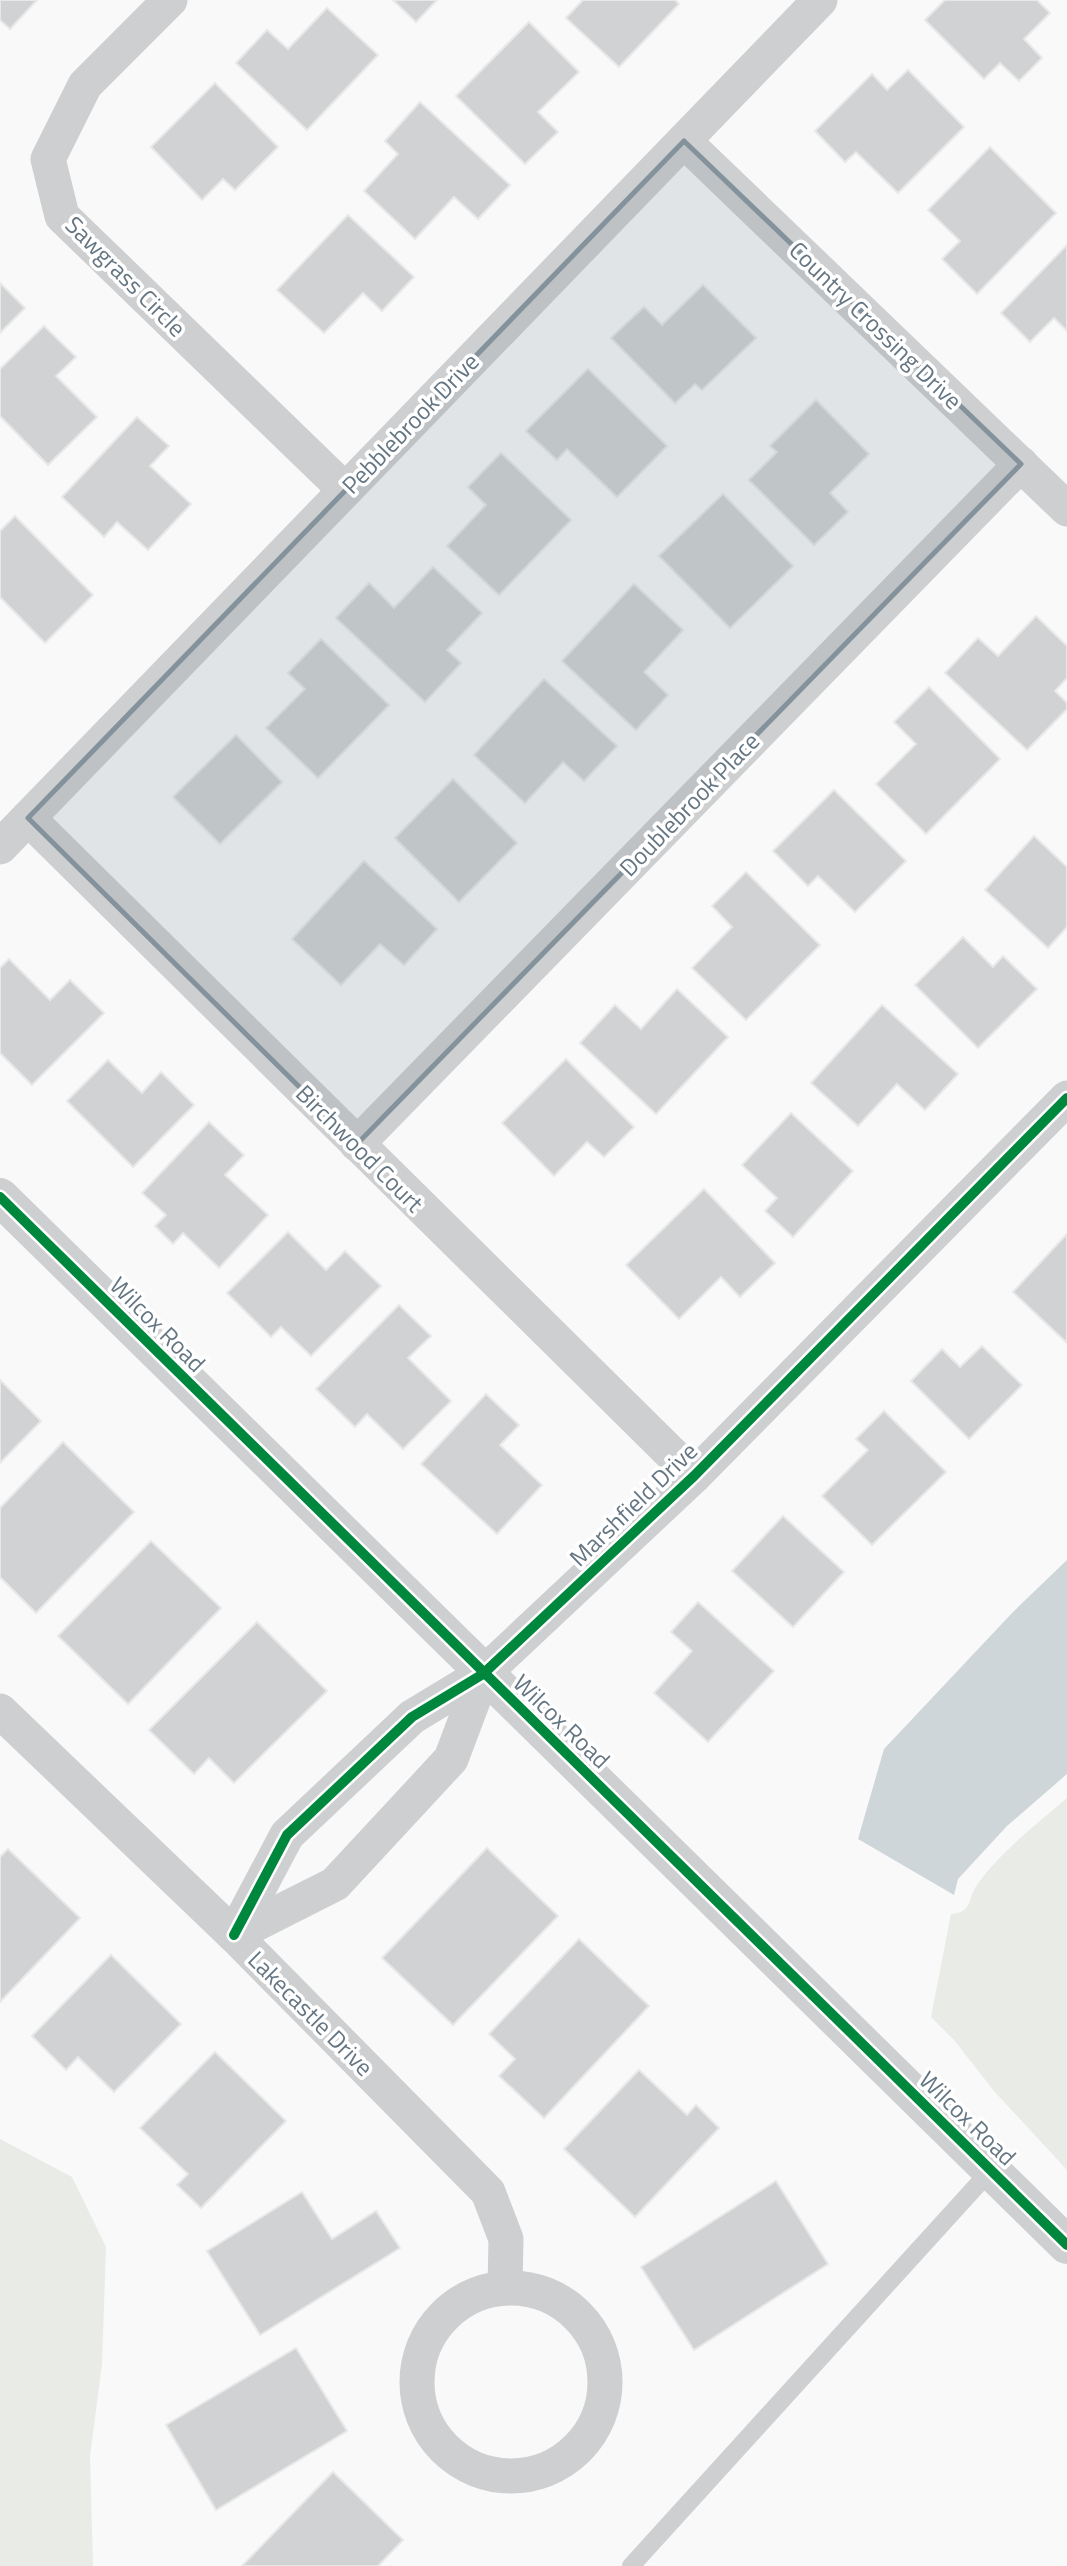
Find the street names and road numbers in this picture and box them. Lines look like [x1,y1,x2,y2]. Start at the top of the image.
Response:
street label: Sawgrass Circle [57,207,195,345]
street label: Country Crossing Drive [781,233,971,417]
street label: Pebblebrook Drive [333,344,487,502]
street label: Doublebrook Place [611,724,767,884]
street label: Birchwood Court [288,1076,432,1220]
street label: Wilcox Road [102,1268,214,1380]
street label: Marshfield Drive [561,1433,705,1575]
street label: Wilcox Road [505,1665,619,1777]
street label: Lakecastle Drive [240,1942,382,2084]
street label: Wilcox Road [911,2062,1025,2174]

